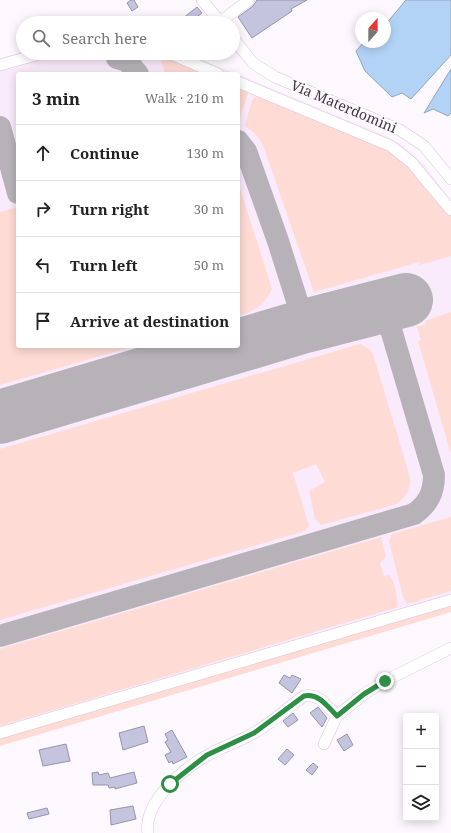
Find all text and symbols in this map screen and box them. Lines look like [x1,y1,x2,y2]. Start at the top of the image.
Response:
north arrow [355,12,391,48]
search box [16,16,240,60]
icon: search [30,27,52,49]
text: Search here [62,28,147,48]
street label: Via Materdomini [288,75,400,137]
text: 3 min [32,87,80,110]
text: Walk · 210 m [145,89,224,107]
icon: ahead [32,142,54,164]
text: Continue [70,143,139,163]
text: 130 m [187,144,224,162]
icon: right [32,198,54,220]
text: Turn right [70,199,149,219]
text: 30 m [194,200,224,218]
icon: left [32,254,54,276]
text: Turn left [70,255,138,275]
text: 50 m [194,256,224,274]
icon: arrive [32,310,54,332]
text: Arrive at destination [70,311,229,331]
route end [376,672,394,690]
map controls [403,713,439,821]
button: + [403,713,439,749]
button: − [403,749,439,785]
route start [161,775,179,793]
button: layers [403,785,439,821]

